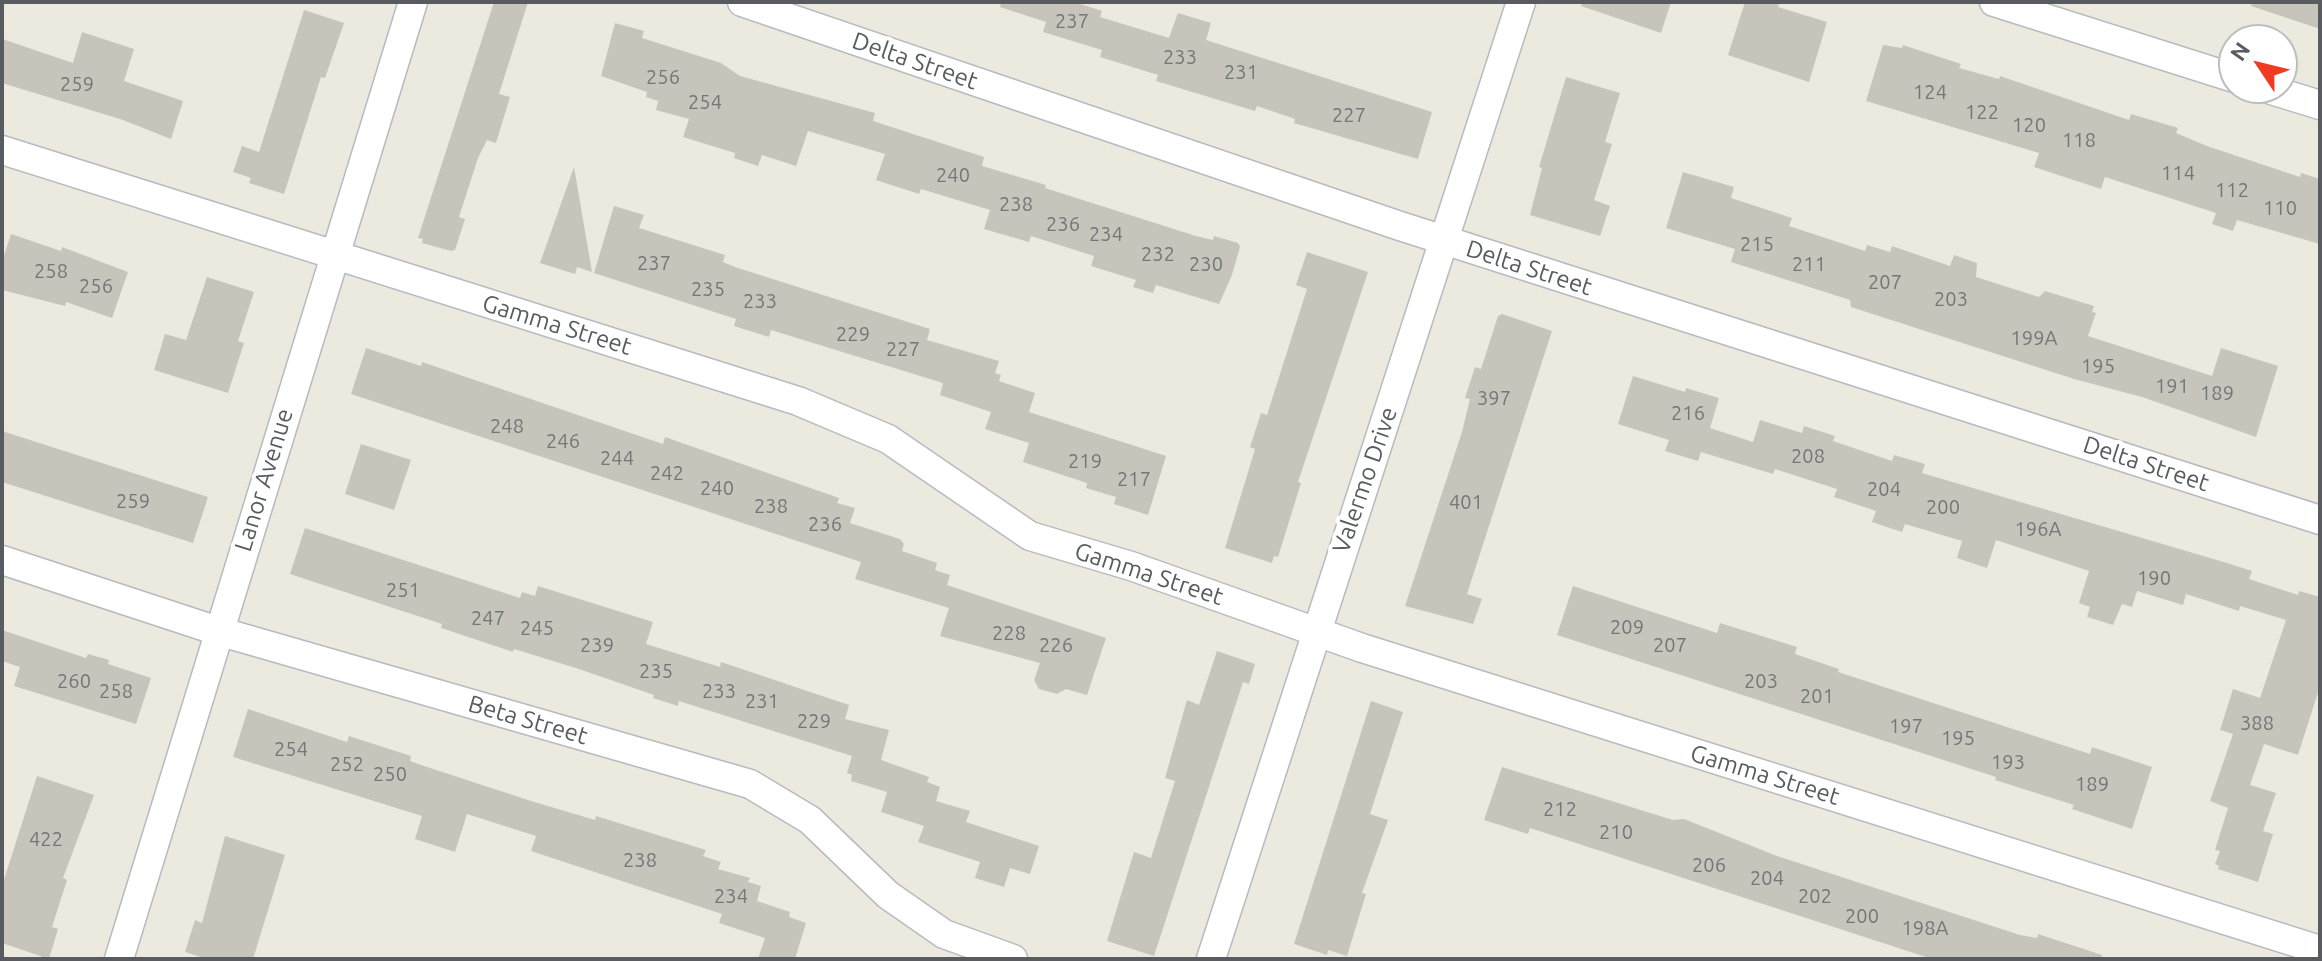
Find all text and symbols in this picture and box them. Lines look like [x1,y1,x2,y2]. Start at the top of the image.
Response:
house number: 237 [1055,9,1089,33]
north arrow [2218,24,2298,104]
street label: Delta Street [849,26,981,96]
text: N [2225,37,2255,65]
house number: 233 [1163,45,1197,69]
house number: 231 [1224,60,1258,84]
house number: 256 [646,65,680,89]
house number: 259 [60,72,94,96]
house number: 124 [1913,80,1947,104]
house number: 254 [688,90,722,114]
house number: 122 [1965,100,1999,124]
house number: 227 [1332,103,1366,127]
house number: 120 [2012,113,2046,137]
house number: 118 [2062,128,2096,152]
house number: 114 [2161,161,2195,185]
house number: 240 [936,163,970,187]
house number: 112 [2215,178,2249,202]
house number: 238 [999,192,1033,216]
house number: 110 [2263,196,2297,220]
house number: 236 [1046,212,1080,236]
house number: 234 [1089,222,1123,246]
house number: 215 [1740,232,1774,256]
street label: Delta Street [1462,234,1596,302]
house number: 232 [1141,242,1175,266]
house number: 237 [637,251,671,275]
house number: 230 [1189,252,1223,276]
house number: 211 [1792,252,1826,276]
house number: 258 [34,259,68,283]
house number: 207 [1868,270,1902,294]
house number: 256 [79,274,113,298]
house number: 235 [691,277,725,301]
house number: 203 [1934,287,1968,311]
street label: Gamma Street [479,289,635,361]
house number: 233 [743,289,777,313]
house number: 229 [836,322,870,346]
house number: 199A [2011,326,2057,350]
house number: 227 [886,337,920,361]
house number: 195 [2081,354,2115,378]
house number: 191 [2155,374,2189,398]
house number: 189 [2200,381,2234,405]
house number: 397 [1477,386,1511,410]
house number: 216 [1671,401,1705,425]
street label: Valermo Drive [1327,403,1403,557]
street label: Lanor Avenue [229,405,299,555]
house number: 248 [490,414,524,438]
house number: 246 [546,429,580,453]
street label: Delta Street [2079,430,2213,498]
house number: 208 [1791,444,1825,468]
house number: 244 [600,446,634,470]
house number: 219 [1068,449,1102,473]
house number: 242 [650,461,684,485]
house number: 217 [1117,467,1151,491]
house number: 240 [700,476,734,500]
house number: 204 [1867,477,1901,501]
house number: 259 [116,489,150,513]
house number: 401 [1449,490,1483,514]
house number: 238 [754,494,788,518]
house number: 200 [1926,495,1960,519]
house number: 236 [808,512,842,536]
house number: 196A [2015,517,2061,541]
street label: Gamma Street [1071,536,1227,612]
house number: 190 [2137,566,2171,590]
house number: 251 [386,578,420,602]
house number: 247 [471,606,505,630]
house number: 209 [1610,615,1644,639]
house number: 245 [520,616,554,640]
house number: 228 [992,621,1026,645]
house number: 239 [580,633,614,657]
house number: 226 [1039,633,1073,657]
house number: 207 [1653,633,1687,657]
house number: 235 [639,659,673,683]
house number: 260 [57,669,91,693]
house number: 203 [1744,669,1778,693]
house number: 258 [99,679,133,703]
house number: 233 [702,679,736,703]
house number: 201 [1800,684,1834,708]
street label: Beta Street [465,689,591,751]
house number: 231 [745,689,779,713]
house number: 229 [797,709,831,733]
house number: 388 [2240,711,2274,735]
house number: 197 [1889,714,1923,738]
house number: 195 [1941,726,1975,750]
house number: 254 [274,737,308,761]
street label: Gamma Street [1687,739,1843,811]
house number: 193 [1991,750,2025,774]
house number: 252 [330,752,364,776]
house number: 250 [373,762,407,786]
house number: 189 [2075,772,2109,796]
house number: 212 [1543,797,1577,821]
house number: 210 [1599,820,1633,844]
house number: 422 [29,827,63,851]
house number: 238 [623,848,657,872]
house number: 206 [1692,853,1726,877]
house number: 204 [1750,866,1784,890]
house number: 234 [714,884,748,908]
house number: 202 [1798,884,1832,908]
house number: 200 [1845,904,1879,928]
house number: 198A [1902,916,1948,940]

